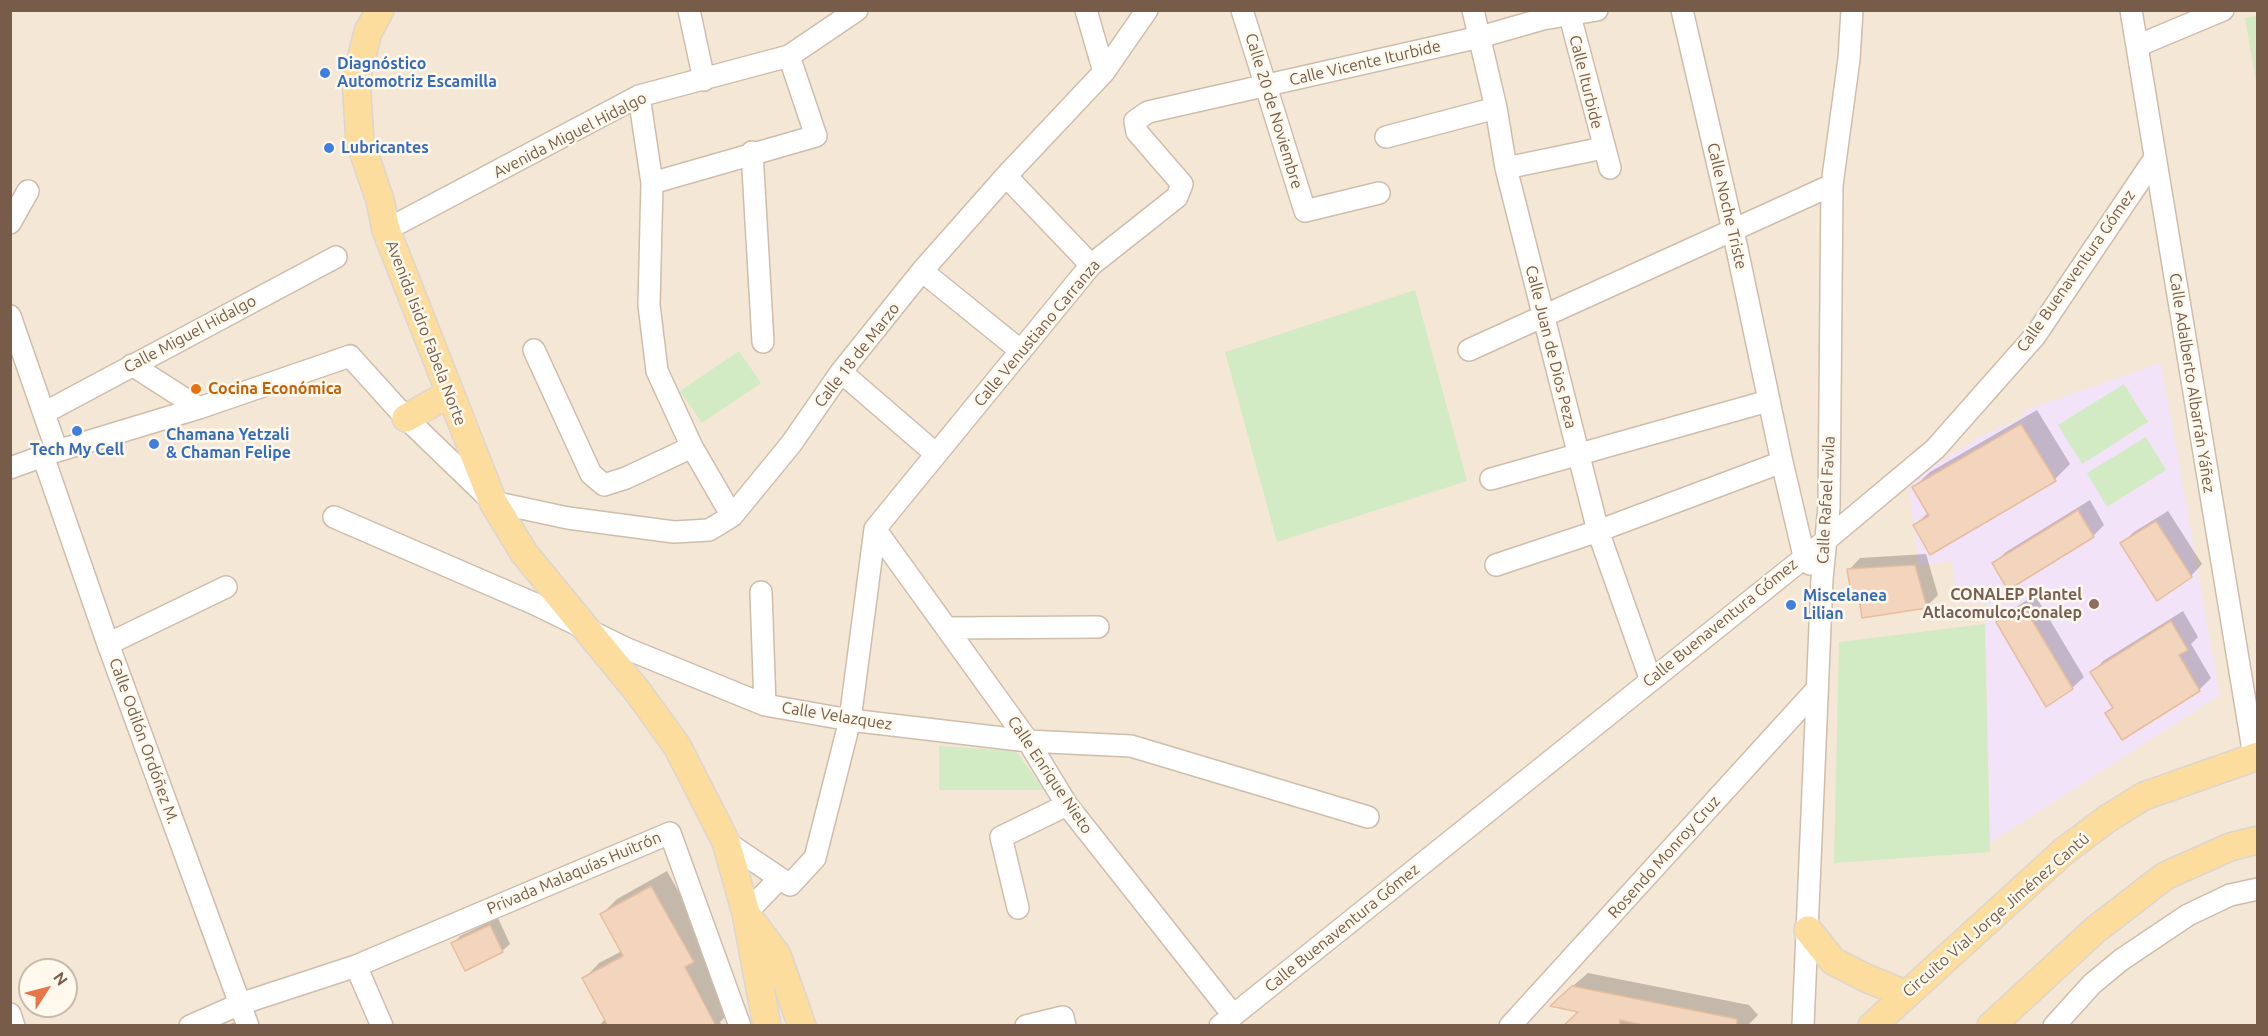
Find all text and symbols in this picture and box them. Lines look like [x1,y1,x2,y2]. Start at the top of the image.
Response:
street label: Calle 20 de Noviembre [1241,31,1307,191]
street label: Calle Iturbide [1565,33,1607,131]
street label: Calle Vicente Iturbide [1288,36,1442,90]
place label: Diagnóstico Automotriz Escamilla [337,54,497,92]
marker: Diagnóstico Automotriz Escamilla [318,66,332,80]
street label: Avenida Miguel Hidalgo [490,88,650,182]
place label: Lubricantes [341,138,429,158]
marker: Lubricantes [322,141,336,155]
street label: Calle Noche Triste [1703,141,1751,271]
street label: Calle Buenaventura Gómez [2013,186,2139,356]
street label: Avenida Isidro Fabela Norte [382,238,470,428]
street label: Calle Venustiano Carranza [970,256,1104,410]
street label: Calle Juan de Dios Peza [1521,263,1581,431]
street label: Calle Adalberto Albarrán Yáñez [2165,272,2219,494]
street label: Calle Miguel Hidalgo [121,291,259,377]
street label: Calle 18 de Marzo [810,299,904,411]
place label: Cocina Económica [208,379,342,399]
marker: Cocina Económica [189,382,203,396]
marker: Tech My Cell [70,424,84,438]
place label: Chamana Yetzali & Chaman Felipe [166,425,291,463]
street label: Calle Rafael Favila [1813,435,1839,565]
marker: Chamana Yetzali & Chaman Felipe [147,437,161,451]
place label: Tech My Cell [30,440,124,460]
street label: Calle Buenaventura Gómez [1639,555,1801,691]
place label: CONALEP Plantel Atlacomulco;Conalep [1922,585,2082,623]
place label: Miscelanea Lilian [1803,586,1887,624]
marker: CONALEP Plantel Atlacomulco;Conalep [2087,597,2101,611]
marker: Miscelanea Lilian [1784,598,1798,612]
street label: Calle Odilón Ordóñez M. [105,656,183,826]
street label: Calle Velazquez [780,698,894,734]
street label: Calle Enrique Nieto [1004,713,1096,837]
street label: Rosendo Monroy Cruz [1604,792,1724,922]
street label: Privada Malaquías Huitrón [484,828,664,918]
street label: Circuito Vial Jorge Jiménez Cantú [1899,829,2093,1001]
street label: Calle Buenaventura Gómez [1261,860,1423,996]
north arrow [18,958,78,1018]
text: N [50,968,72,989]

